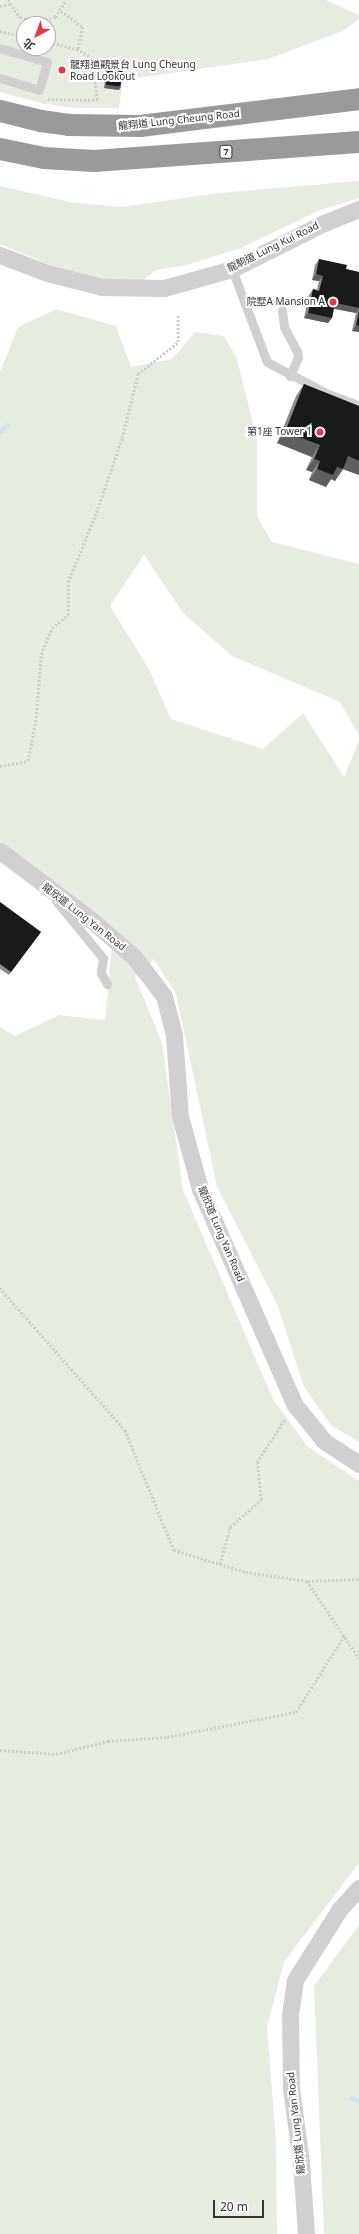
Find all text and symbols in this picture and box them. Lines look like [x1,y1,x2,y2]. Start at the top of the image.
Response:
north arrow [16,16,56,56]
text: 北 [19,35,38,54]
place label: 龍翔道觀景台 Lung Cheung Road Lookout [70,58,196,82]
marker: 龍翔道觀景台 Lung Cheung Road Lookout [57,65,67,75]
street label: 龍翔道 Lung Cheung Road [118,108,240,132]
road number: 7 [219,145,233,159]
street label: 龍駒道 Lung Kui Road [225,220,321,274]
place label: 院墅A Mansion A [247,296,325,308]
marker: 院墅A Mansion A [328,297,338,307]
place label: 第1座 Tower 1 [247,426,312,438]
marker: 第1座 Tower 1 [315,427,325,437]
street label: 龍欣道 Lung Yan Road [40,881,128,953]
street label: 龍欣道 Lung Yan Road [195,1184,247,1284]
street label: 龍欣道 Lung Yan Road [285,2071,307,2175]
scale bar [215,2192,266,2218]
text: 20 m [220,2198,248,2215]

